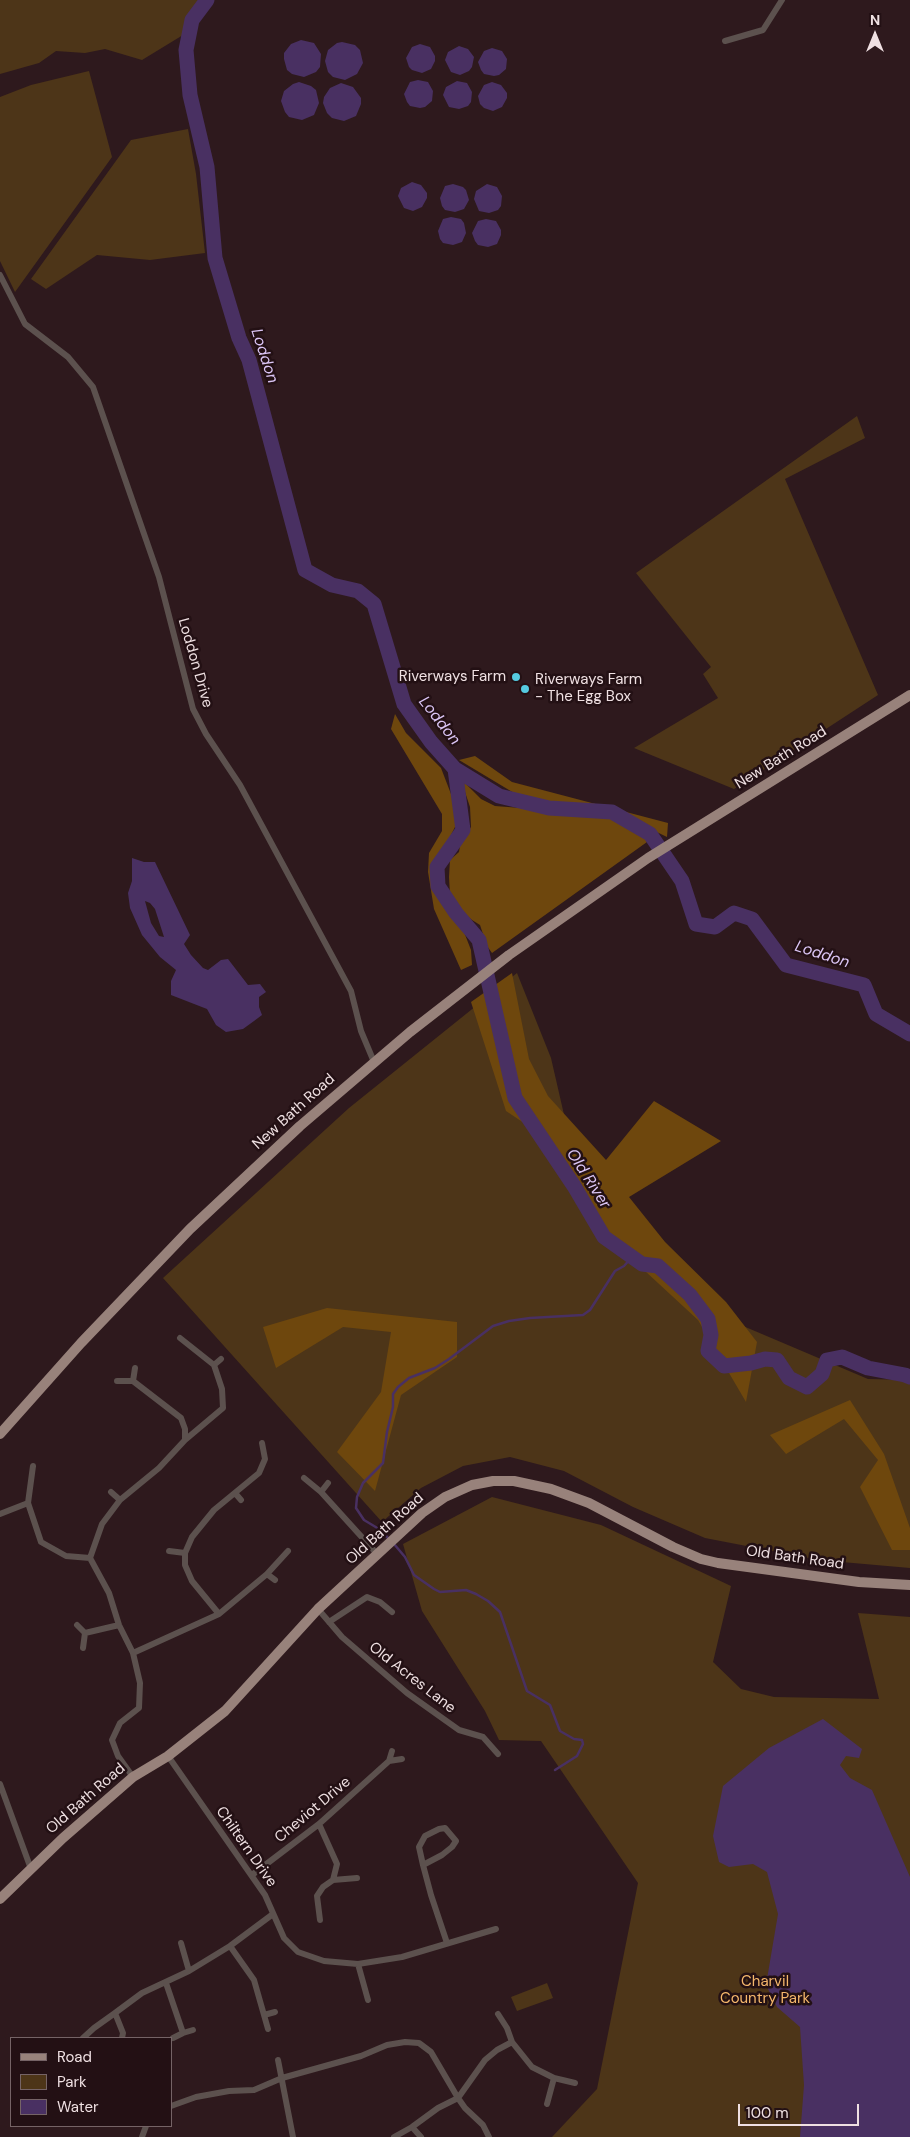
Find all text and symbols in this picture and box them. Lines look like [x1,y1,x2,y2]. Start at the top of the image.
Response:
north arrow [850,10,900,60]
text: N [870,11,880,29]
water label: Loddon [246,326,282,386]
street label: Loddon Drive [174,616,216,710]
place label: Riverways Farm [399,668,506,686]
marker: Riverways Farm [510,671,522,683]
place label: Riverways Farm - The Egg Box [535,671,642,706]
marker: Riverways Farm - The Egg Box [519,683,531,695]
water label: Loddon [414,693,464,749]
street label: New Bath Road [732,723,830,793]
water label: Loddon [792,937,852,973]
street label: New Bath Road [249,1070,339,1154]
water label: Old River [562,1146,614,1212]
street label: Old Bath Road [342,1489,428,1569]
street label: Old Bath Road [745,1542,845,1574]
street label: Old Acres Lane [365,1639,459,1717]
street label: Old Bath Road [43,1760,129,1838]
street label: Cheviot Drive [272,1773,354,1847]
street label: Chiltern Drive [212,1803,280,1891]
park label: Charvil Country Park [720,1973,810,2008]
legend [10,2037,172,2127]
text: Road [57,2047,92,2067]
text: Park [57,2072,87,2092]
scale bar [740,2094,861,2126]
text: Water [57,2097,98,2117]
text: 100 m [746,2103,789,2123]

